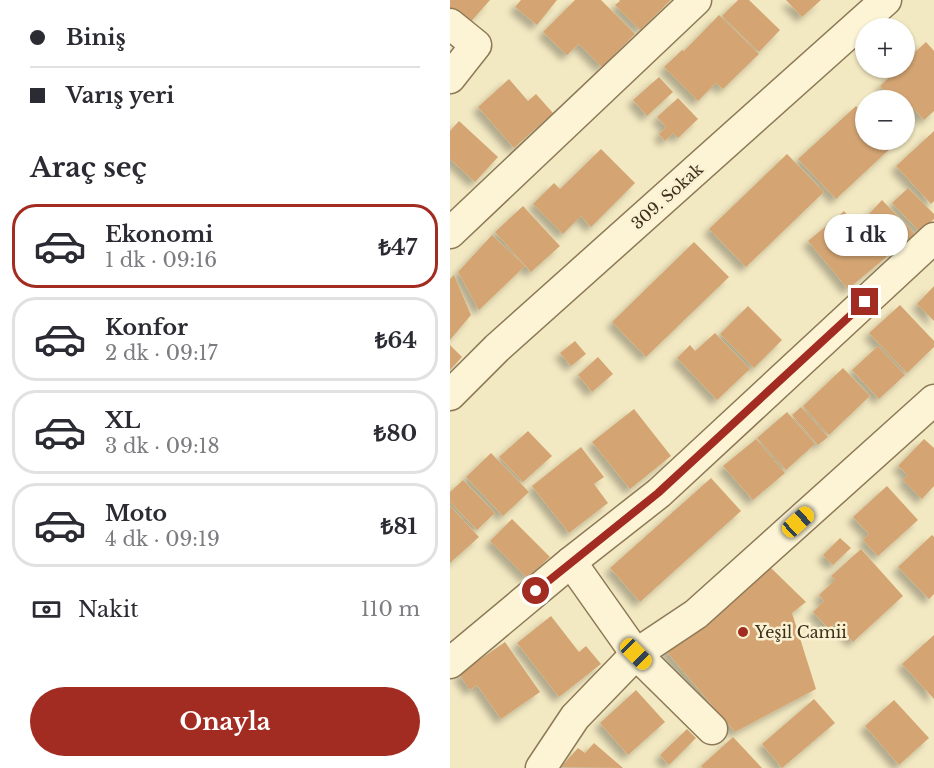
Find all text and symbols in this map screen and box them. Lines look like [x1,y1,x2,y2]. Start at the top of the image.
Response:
map controls [855,18,915,150]
button: + [855,18,915,78]
text: Biniş [66,24,126,51]
text: Varış yeri [66,82,174,109]
button: − [855,90,915,150]
text: Araç seç [30,151,147,184]
street label: 309. Sokak [627,159,707,233]
callout: 1 dk [823,215,907,257]
icon: car [33,219,87,273]
text: Ekonomi [105,221,213,248]
text: 1 dk [845,223,887,247]
text: ₺47 [378,234,417,261]
text: 1 dk · 09:16 [105,248,217,272]
route end [851,288,878,315]
icon: car [33,312,87,366]
text: Konfor [105,314,188,341]
text: ₺64 [375,327,417,354]
text: 2 dk · 09:17 [105,341,218,365]
icon: car [33,405,87,459]
text: XL [105,407,140,434]
text: ₺80 [374,420,417,447]
text: 3 dk · 09:18 [105,434,220,458]
icon: car [33,498,87,552]
text: Moto [105,500,167,527]
car [779,503,817,541]
text: ₺81 [381,513,417,540]
text: 4 dk · 09:19 [105,527,220,551]
route start [522,577,549,604]
icon: cash [30,593,63,626]
text: Nakit [78,596,139,623]
text: 110 m [361,597,420,621]
place label: Yeşil Camii [754,622,847,642]
marker: Yeşil Camii [736,625,750,639]
car [617,635,655,673]
button: Onayla [30,687,420,756]

